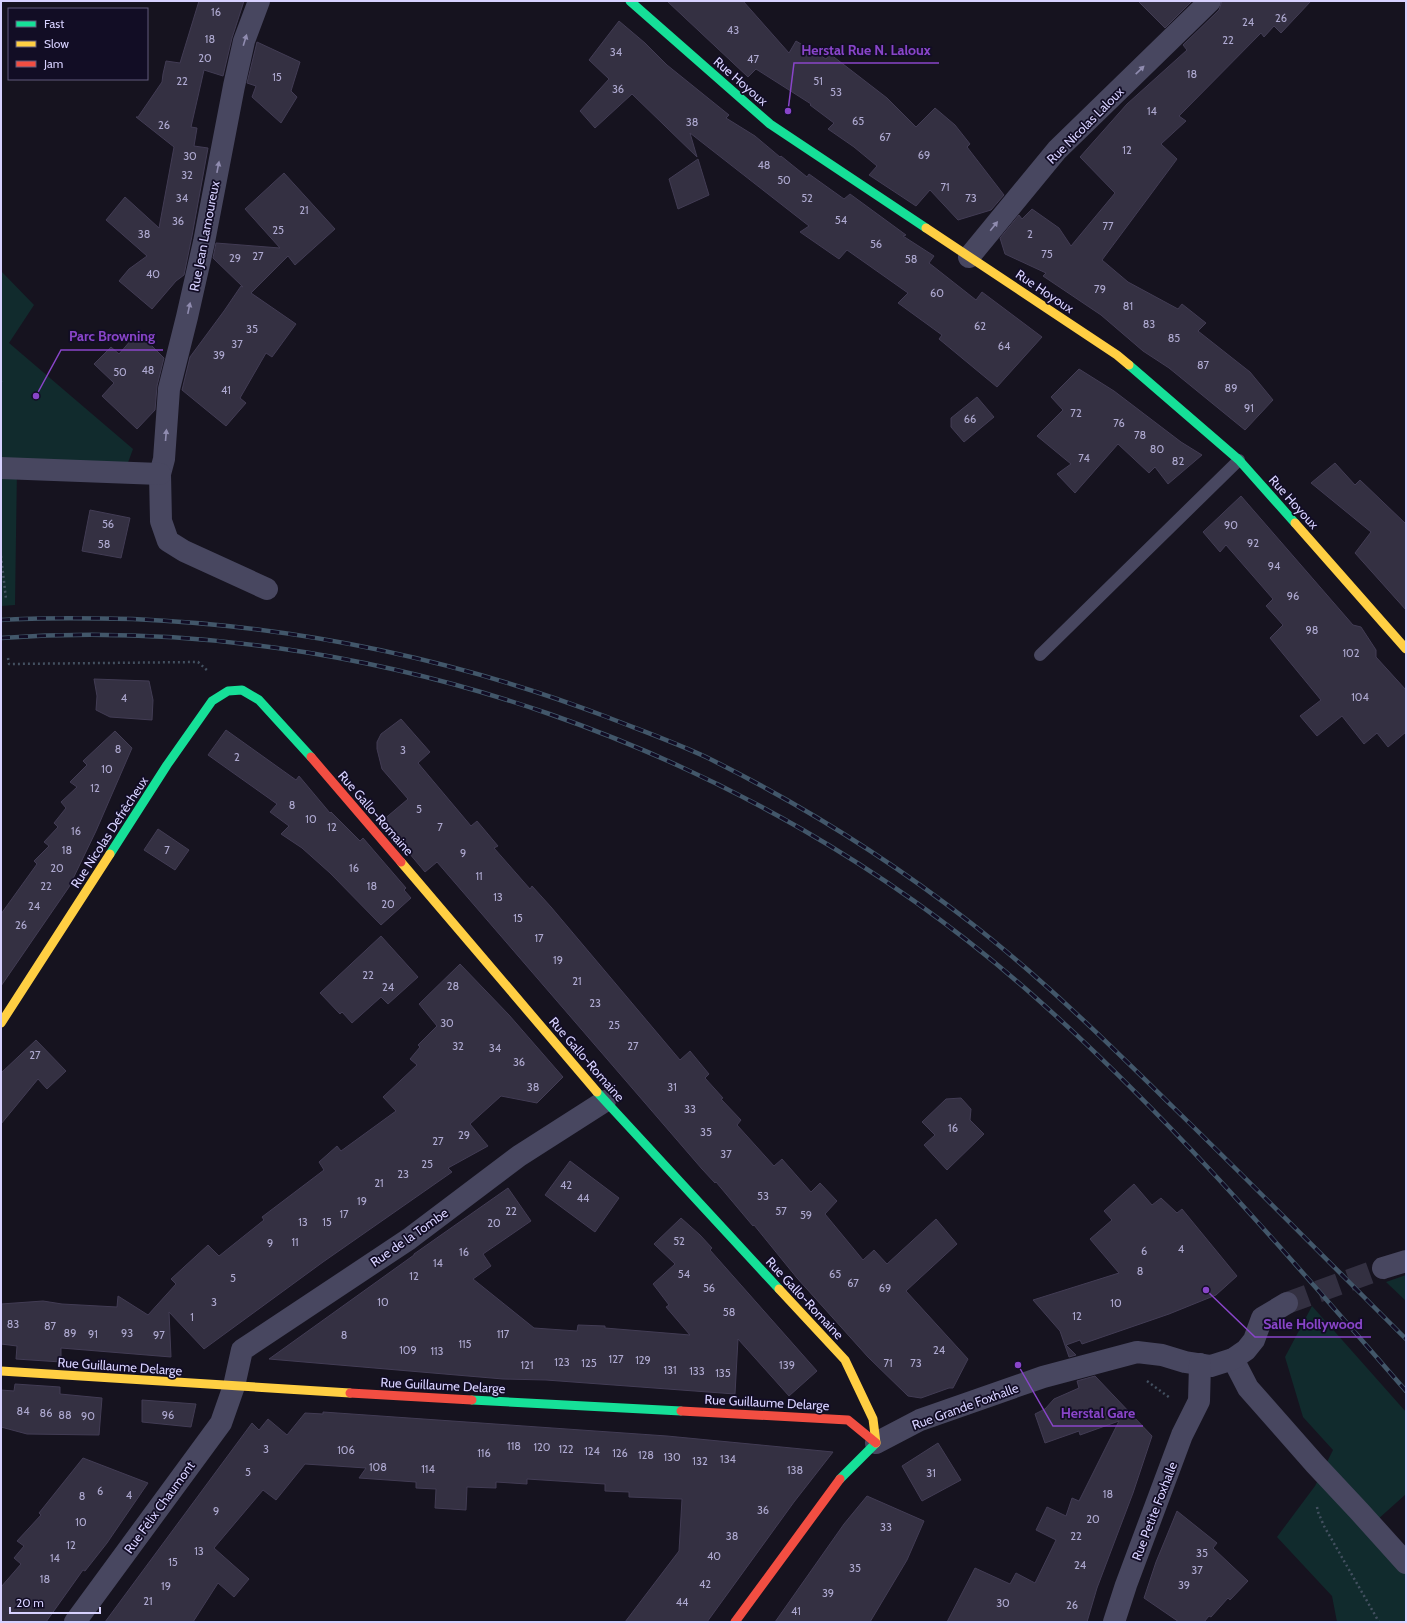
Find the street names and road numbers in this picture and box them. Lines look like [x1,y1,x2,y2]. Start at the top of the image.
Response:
street label: Rue Hoyoux [711,53,772,109]
street label: Rue Nicolas Laloux [1043,83,1127,167]
street label: Rue Jean Lamoureux [185,179,223,292]
street label: Rue Hoyoux [1013,266,1078,317]
street label: Rue Hoyoux [1266,472,1323,533]
street label: Rue Gallo-Romaine [335,767,417,859]
street label: Rue Nicolas Defrêcheux [67,772,152,891]
street label: Rue Gallo-Romaine [546,1013,628,1105]
street label: Rue de la Tombe [367,1204,451,1270]
street label: Rue Gallo-Romaine [763,1253,848,1343]
street label: Rue Guillaume Delarge [57,1354,183,1378]
street label: Rue Guillaume Delarge [380,1374,506,1396]
street label: Rue Grande Foxhalle [909,1379,1021,1433]
street label: Rue Guillaume Delarge [704,1391,830,1413]
street label: Rue Félix Chaumont [120,1457,198,1556]
street label: Rue Petite Foxhalle [1128,1459,1180,1563]

